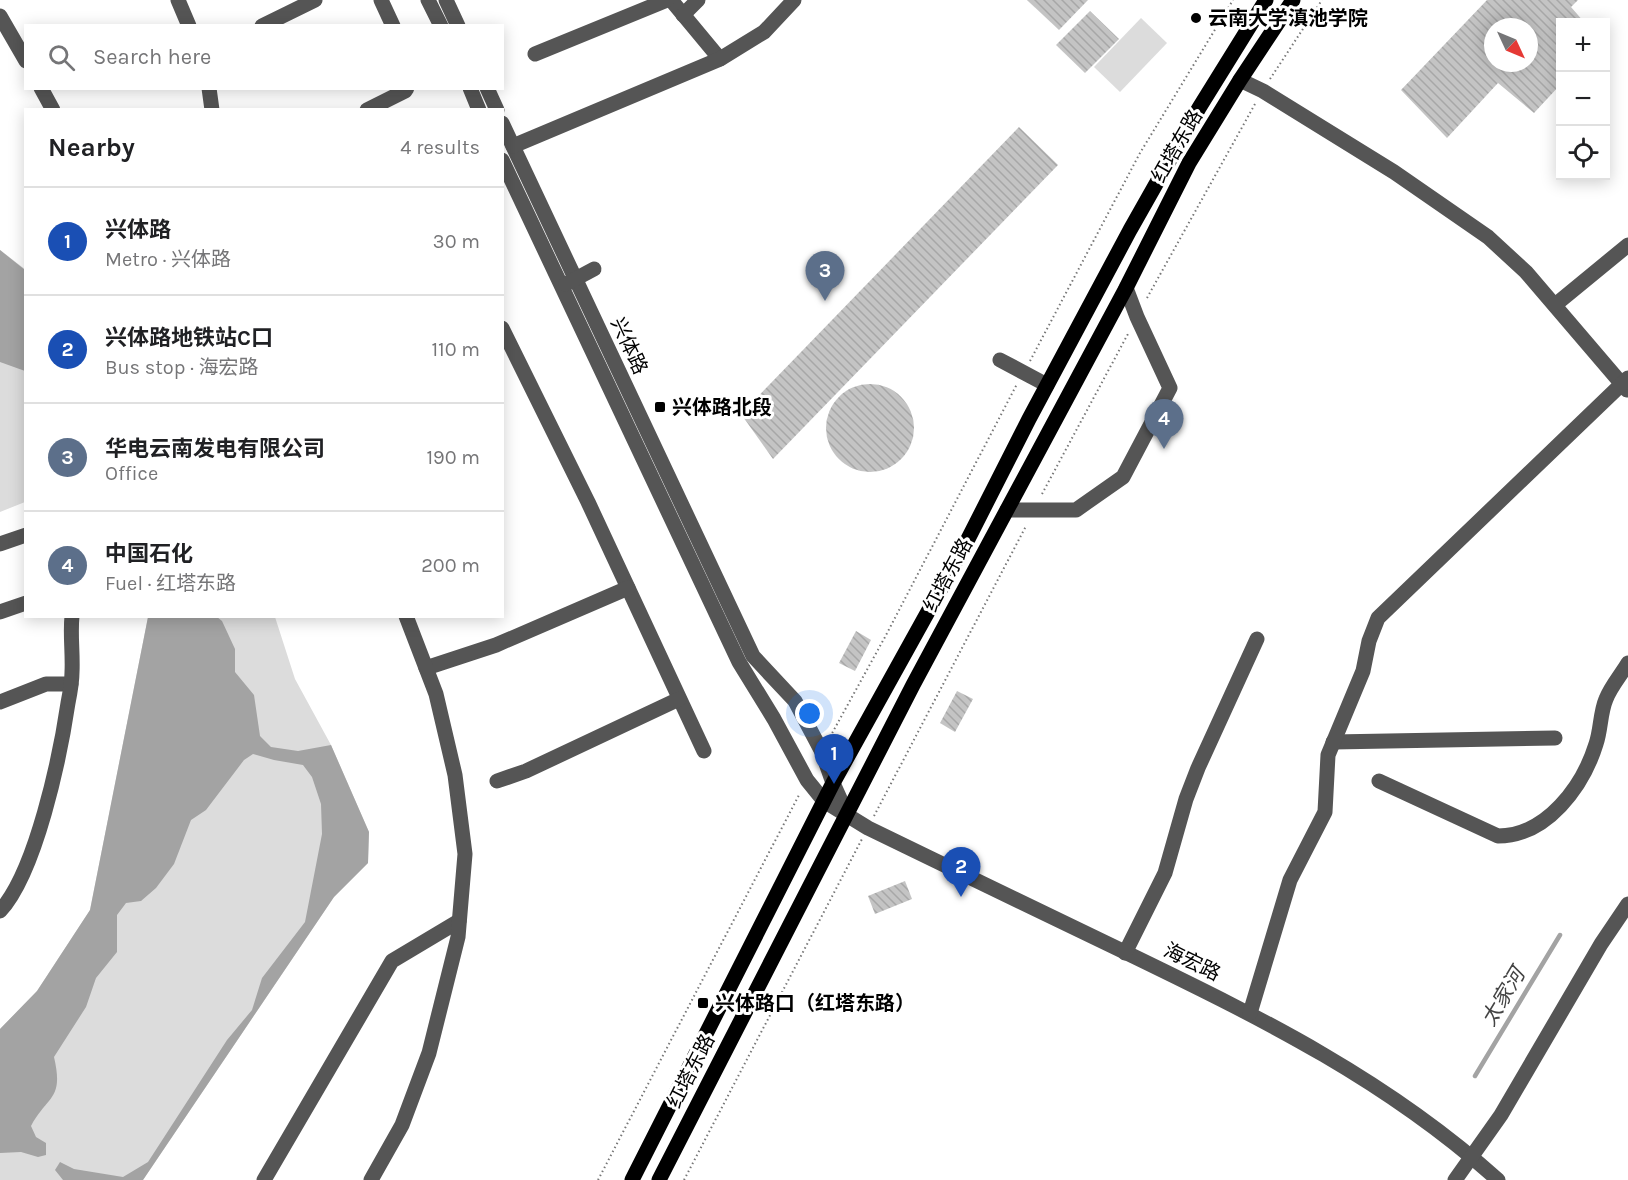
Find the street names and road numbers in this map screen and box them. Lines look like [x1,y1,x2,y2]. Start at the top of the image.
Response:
street label: 红塔东路 [1147,106,1207,186]
street label: 兴体路 [606,314,652,378]
street label: 红塔东路 [919,534,977,616]
street label: 海宏路 [1160,939,1224,985]
street label: 红塔东路 [663,1030,719,1112]

